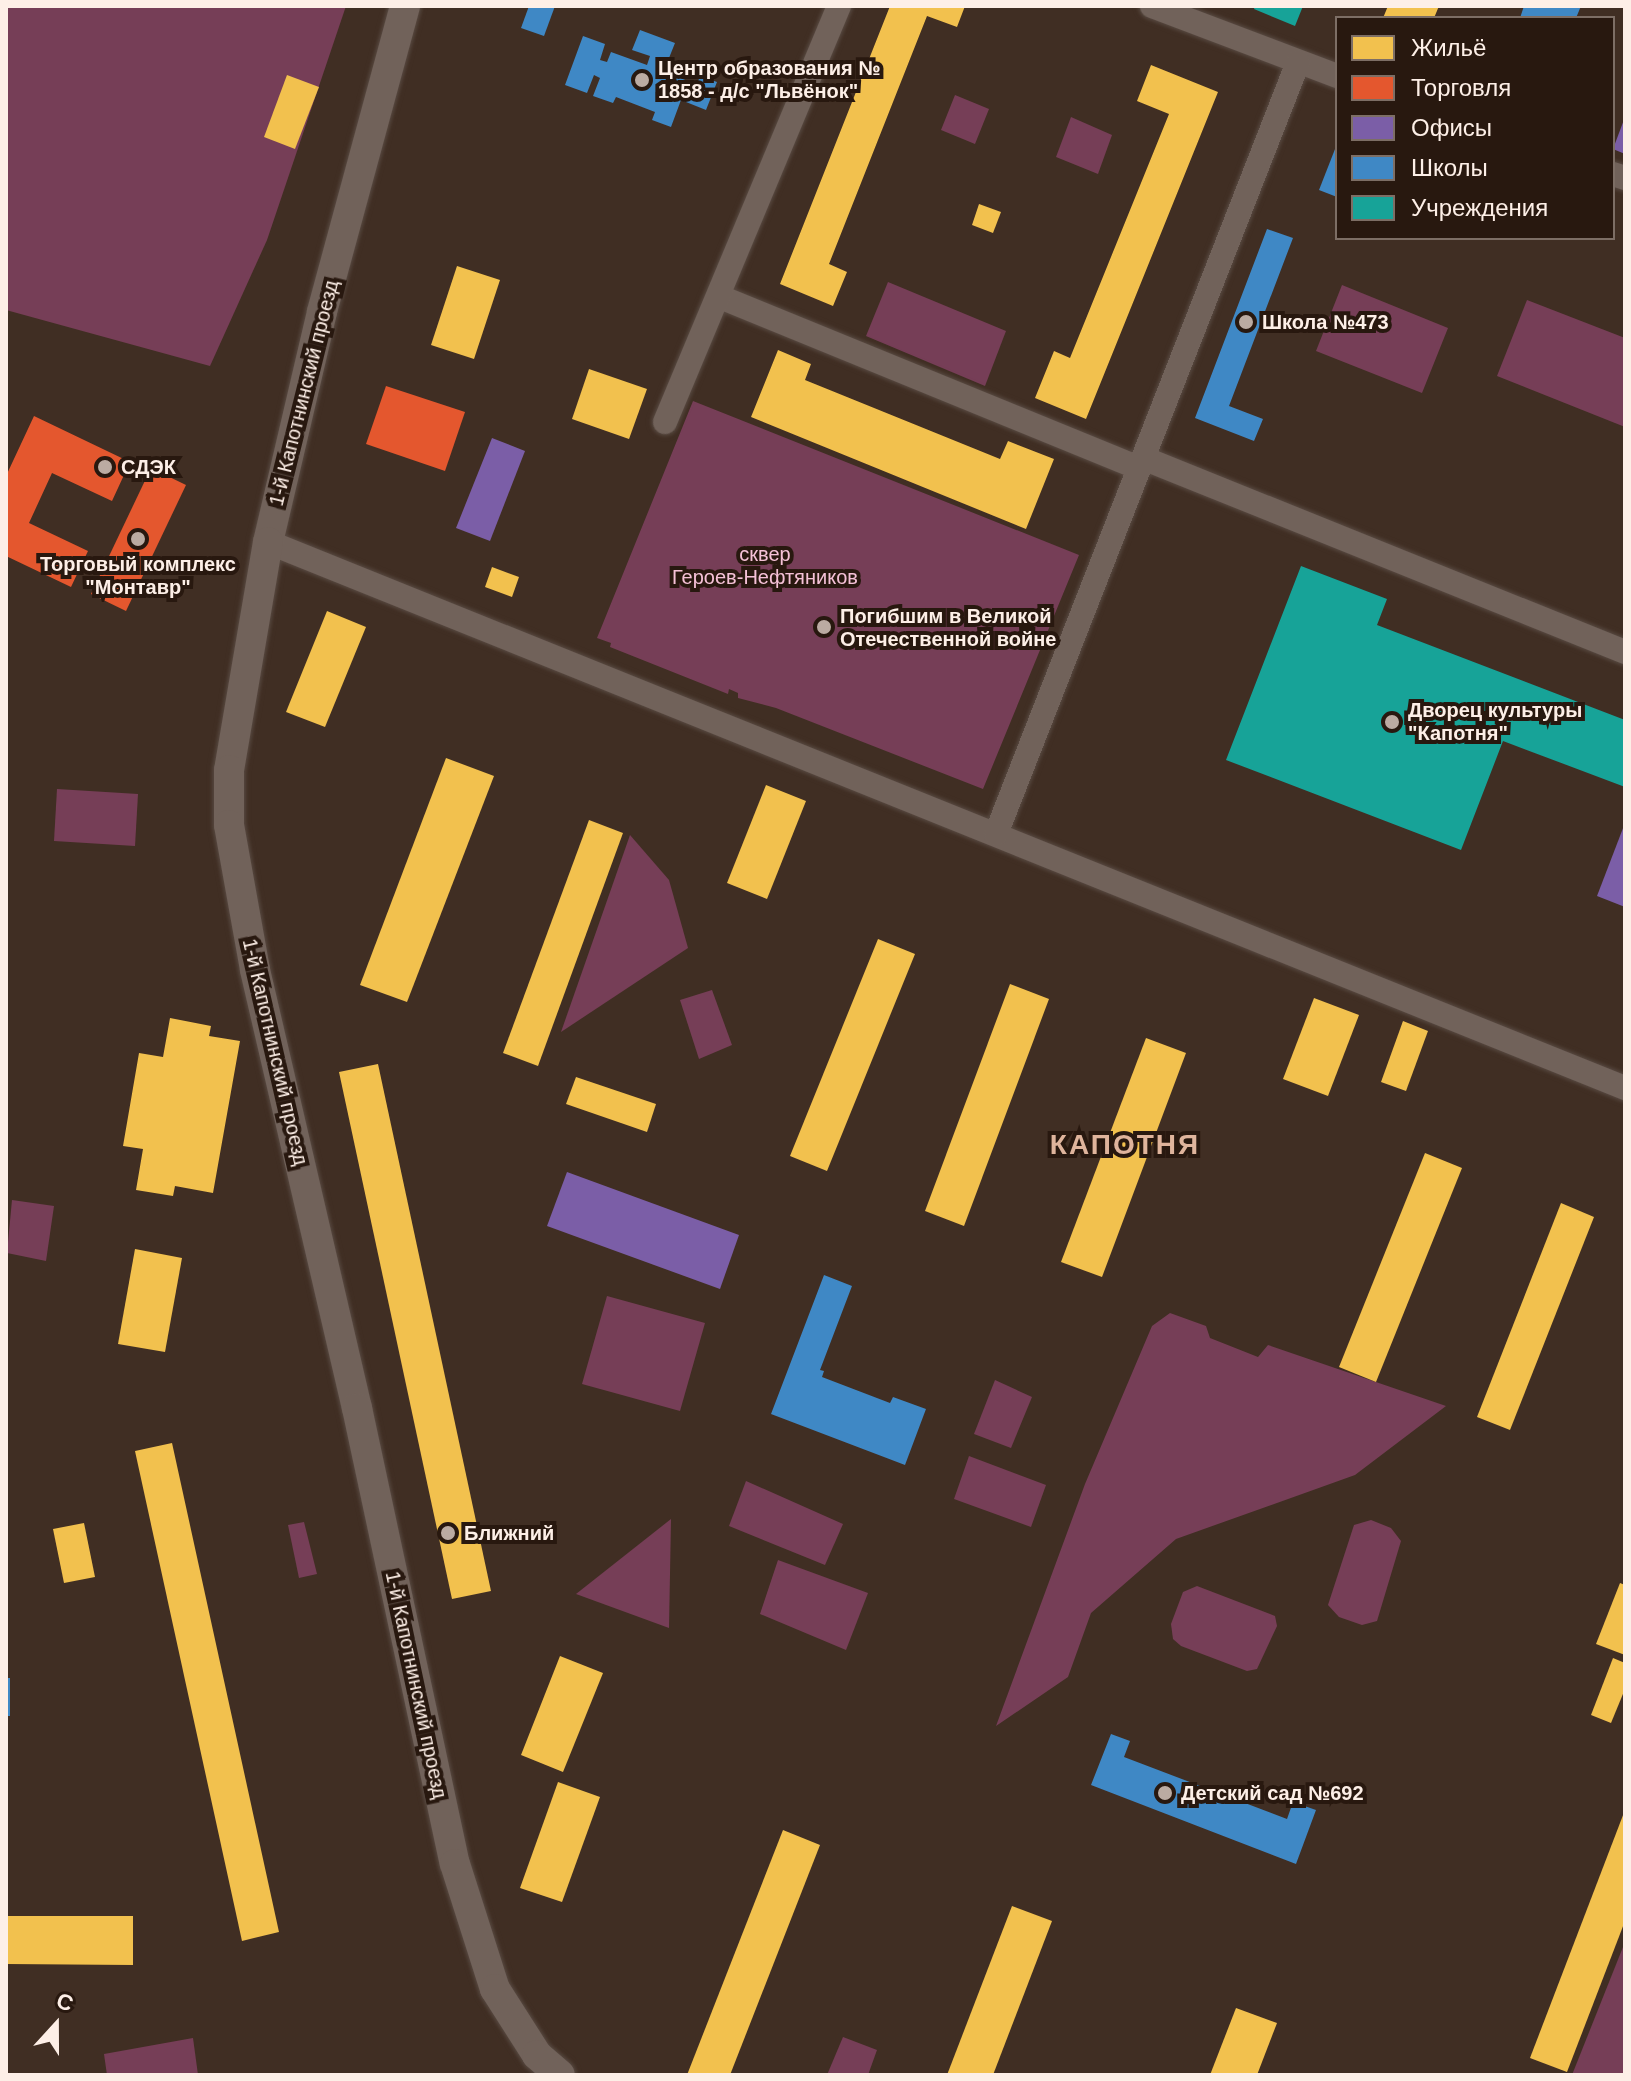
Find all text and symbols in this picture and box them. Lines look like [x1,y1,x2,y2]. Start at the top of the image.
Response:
legend [1335,16,1615,240]
text: Жильё [1411,34,1486,61]
place label: Центр образования № 1858 - д/с "Львёнок" [658,56,880,103]
marker: Центр образования № 1858 - д/с "Львёнок" [633,71,651,89]
text: Торговля [1411,74,1511,101]
text: Офисы [1411,114,1492,141]
text: Школы [1411,154,1488,181]
text: Учреждения [1411,194,1548,221]
street label: 1-й Капотнинский проезд [264,278,344,508]
place label: Школа №473 [1262,310,1389,334]
marker: Школа №473 [1237,313,1255,331]
place label: СДЭК [121,455,176,479]
marker: СДЭК [96,458,114,476]
marker: Торговый комплекс "Монтавр" [129,530,147,548]
park label: сквер Героев-Нефтяников [672,543,858,590]
place label: Торговый комплекс "Монтавр" [40,552,236,599]
place label: Погибшим в Великой Отечественной войне [840,604,1056,651]
marker: Погибшим в Великой Отечественной войне [815,618,833,636]
place label: Дворец культуры "Капотня" [1408,698,1582,745]
marker: Дворец культуры "Капотня" [1383,713,1401,731]
street label: 1-й Капотнинский проезд [237,936,313,1168]
district label: КАПОТНЯ [1050,1128,1200,1162]
place label: Ближний [464,1521,554,1545]
marker: Ближний [439,1524,457,1542]
street label: 1-й Капотнинский проезд [380,1569,452,1801]
place label: Детский сад №692 [1181,1781,1364,1805]
marker: Детский сад №692 [1156,1784,1174,1802]
north arrow [16,1985,96,2065]
text: С [53,1988,77,2017]

